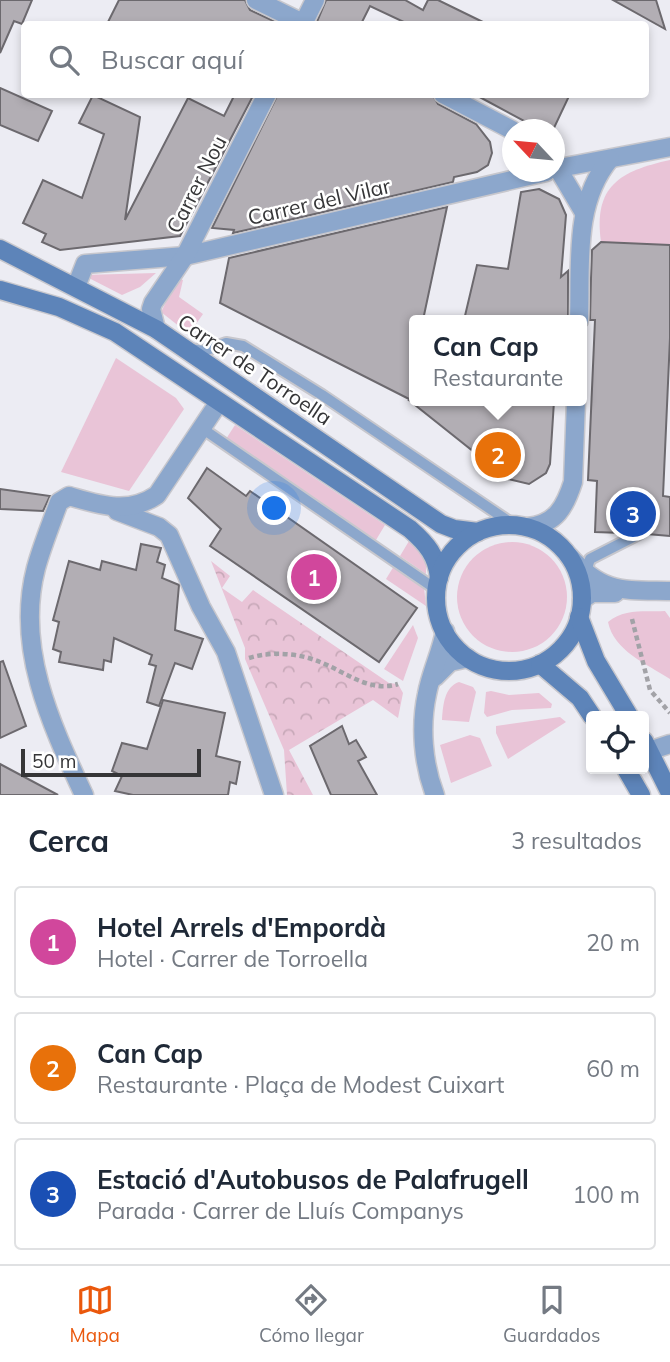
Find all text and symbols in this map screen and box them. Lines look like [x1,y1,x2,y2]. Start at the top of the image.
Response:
search box [21,21,649,98]
icon: search [45,41,83,79]
text: Buscar aquí [101,43,244,76]
north arrow [502,119,565,182]
street label: Carrer Nou [160,131,232,237]
street label: Carrer del Vilar [245,172,393,230]
street label: Carrer de Torroella [173,308,337,430]
popup [409,315,587,406]
text: Can Cap [433,330,539,363]
text: Restaurante [433,363,563,392]
pin: 2 [475,429,521,481]
pin: 3 [610,488,656,540]
your location [257,491,291,525]
pin: 1 [291,551,337,603]
map controls [586,711,649,774]
button: locate [586,711,649,774]
scale bar [21,746,201,778]
text: 50 m [32,749,76,773]
text: Cerca [28,822,109,860]
text: 3 resultados [511,826,642,855]
text: Hotel Arrels d'Empordà [97,911,386,944]
text: 1 [46,928,60,957]
text: 20 m [586,928,640,957]
text: Hotel · Carrer de Torroella [97,944,368,973]
text: Can Cap [97,1037,203,1070]
text: 2 [46,1054,60,1083]
text: 60 m [586,1054,640,1083]
text: Restaurante · Plaça de Modest Cuixart [97,1070,504,1099]
text: Estació d'Autobusos de Palafrugell [97,1163,529,1196]
text: 3 [46,1180,60,1209]
text: 100 m [572,1180,640,1209]
text: Parada · Carrer de Lluís Companys [97,1196,464,1225]
tab: Mapa [70,1281,120,1347]
tab: Cómo llegar [259,1281,364,1347]
tab: Guardados [503,1281,600,1347]

